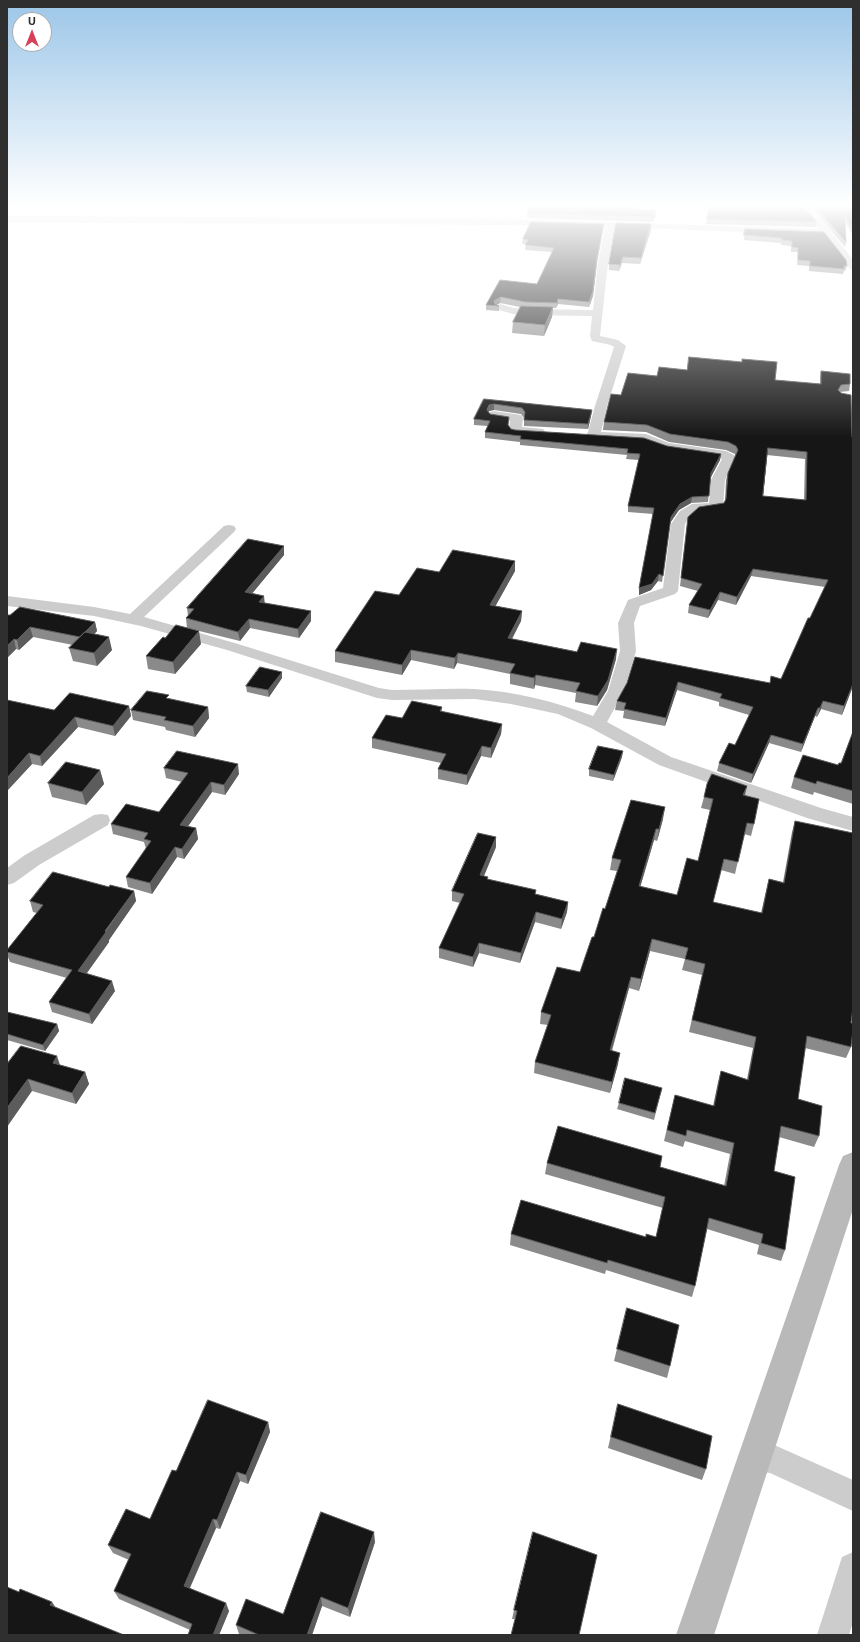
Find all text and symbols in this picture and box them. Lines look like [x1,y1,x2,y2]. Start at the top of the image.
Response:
north arrow [12,12,52,52]
text: U [28,13,36,28]

